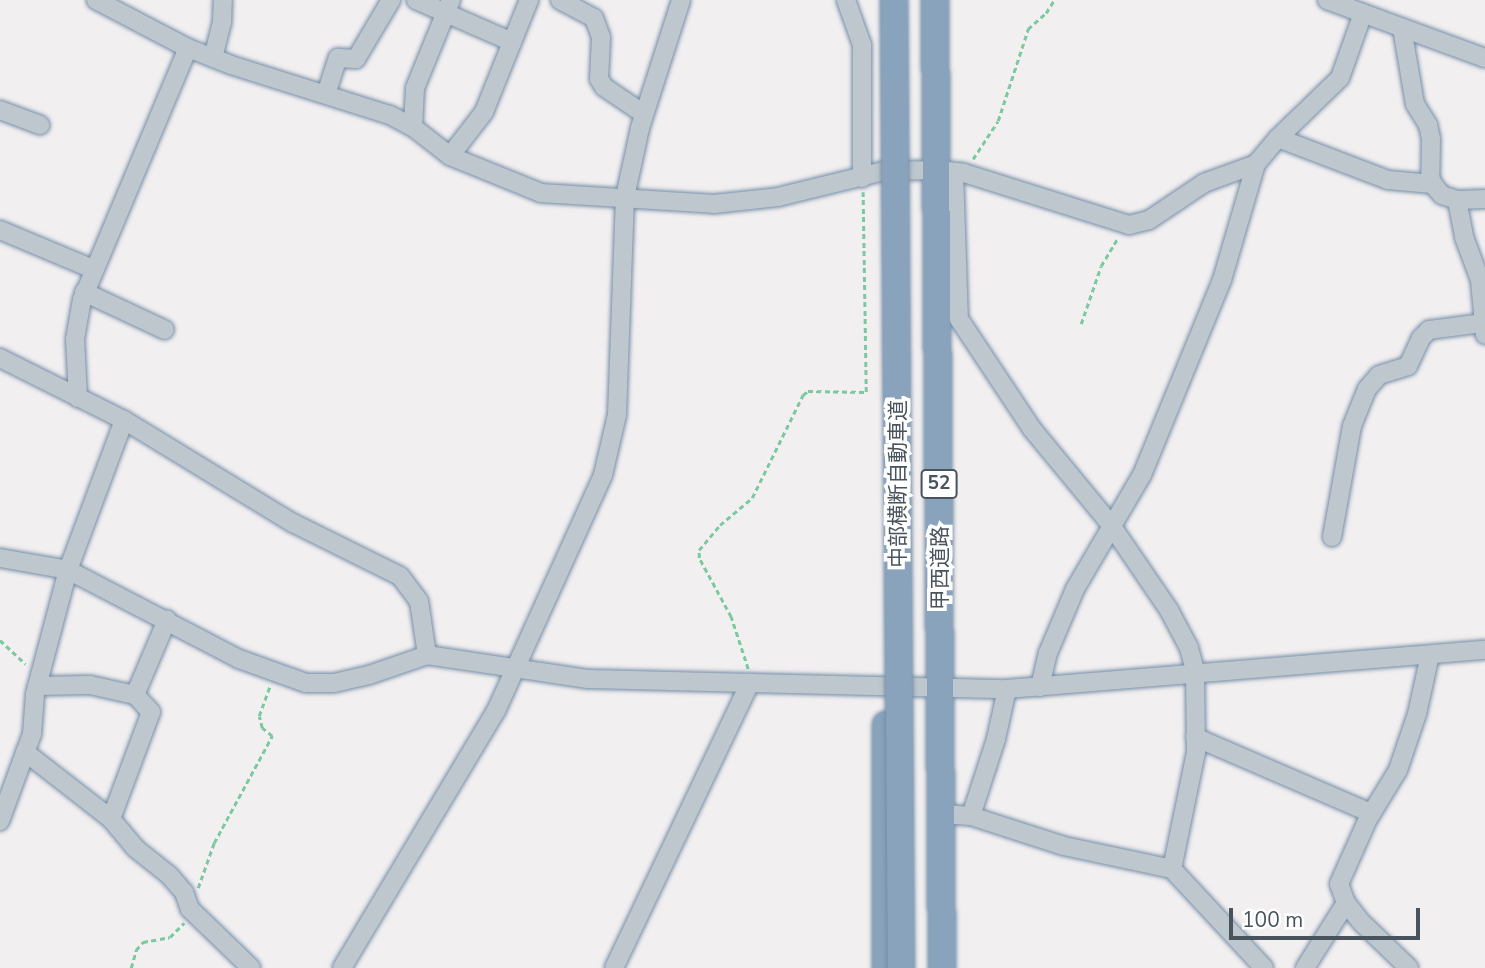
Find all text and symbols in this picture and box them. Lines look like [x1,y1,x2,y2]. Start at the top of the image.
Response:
street label: 中部横断自動車道 [885,400,911,568]
road number: 52 [920,468,958,499]
street label: 甲西道路 [927,526,953,610]
scale bar [1233,894,1424,938]
text: 100 m [1242,906,1303,934]

